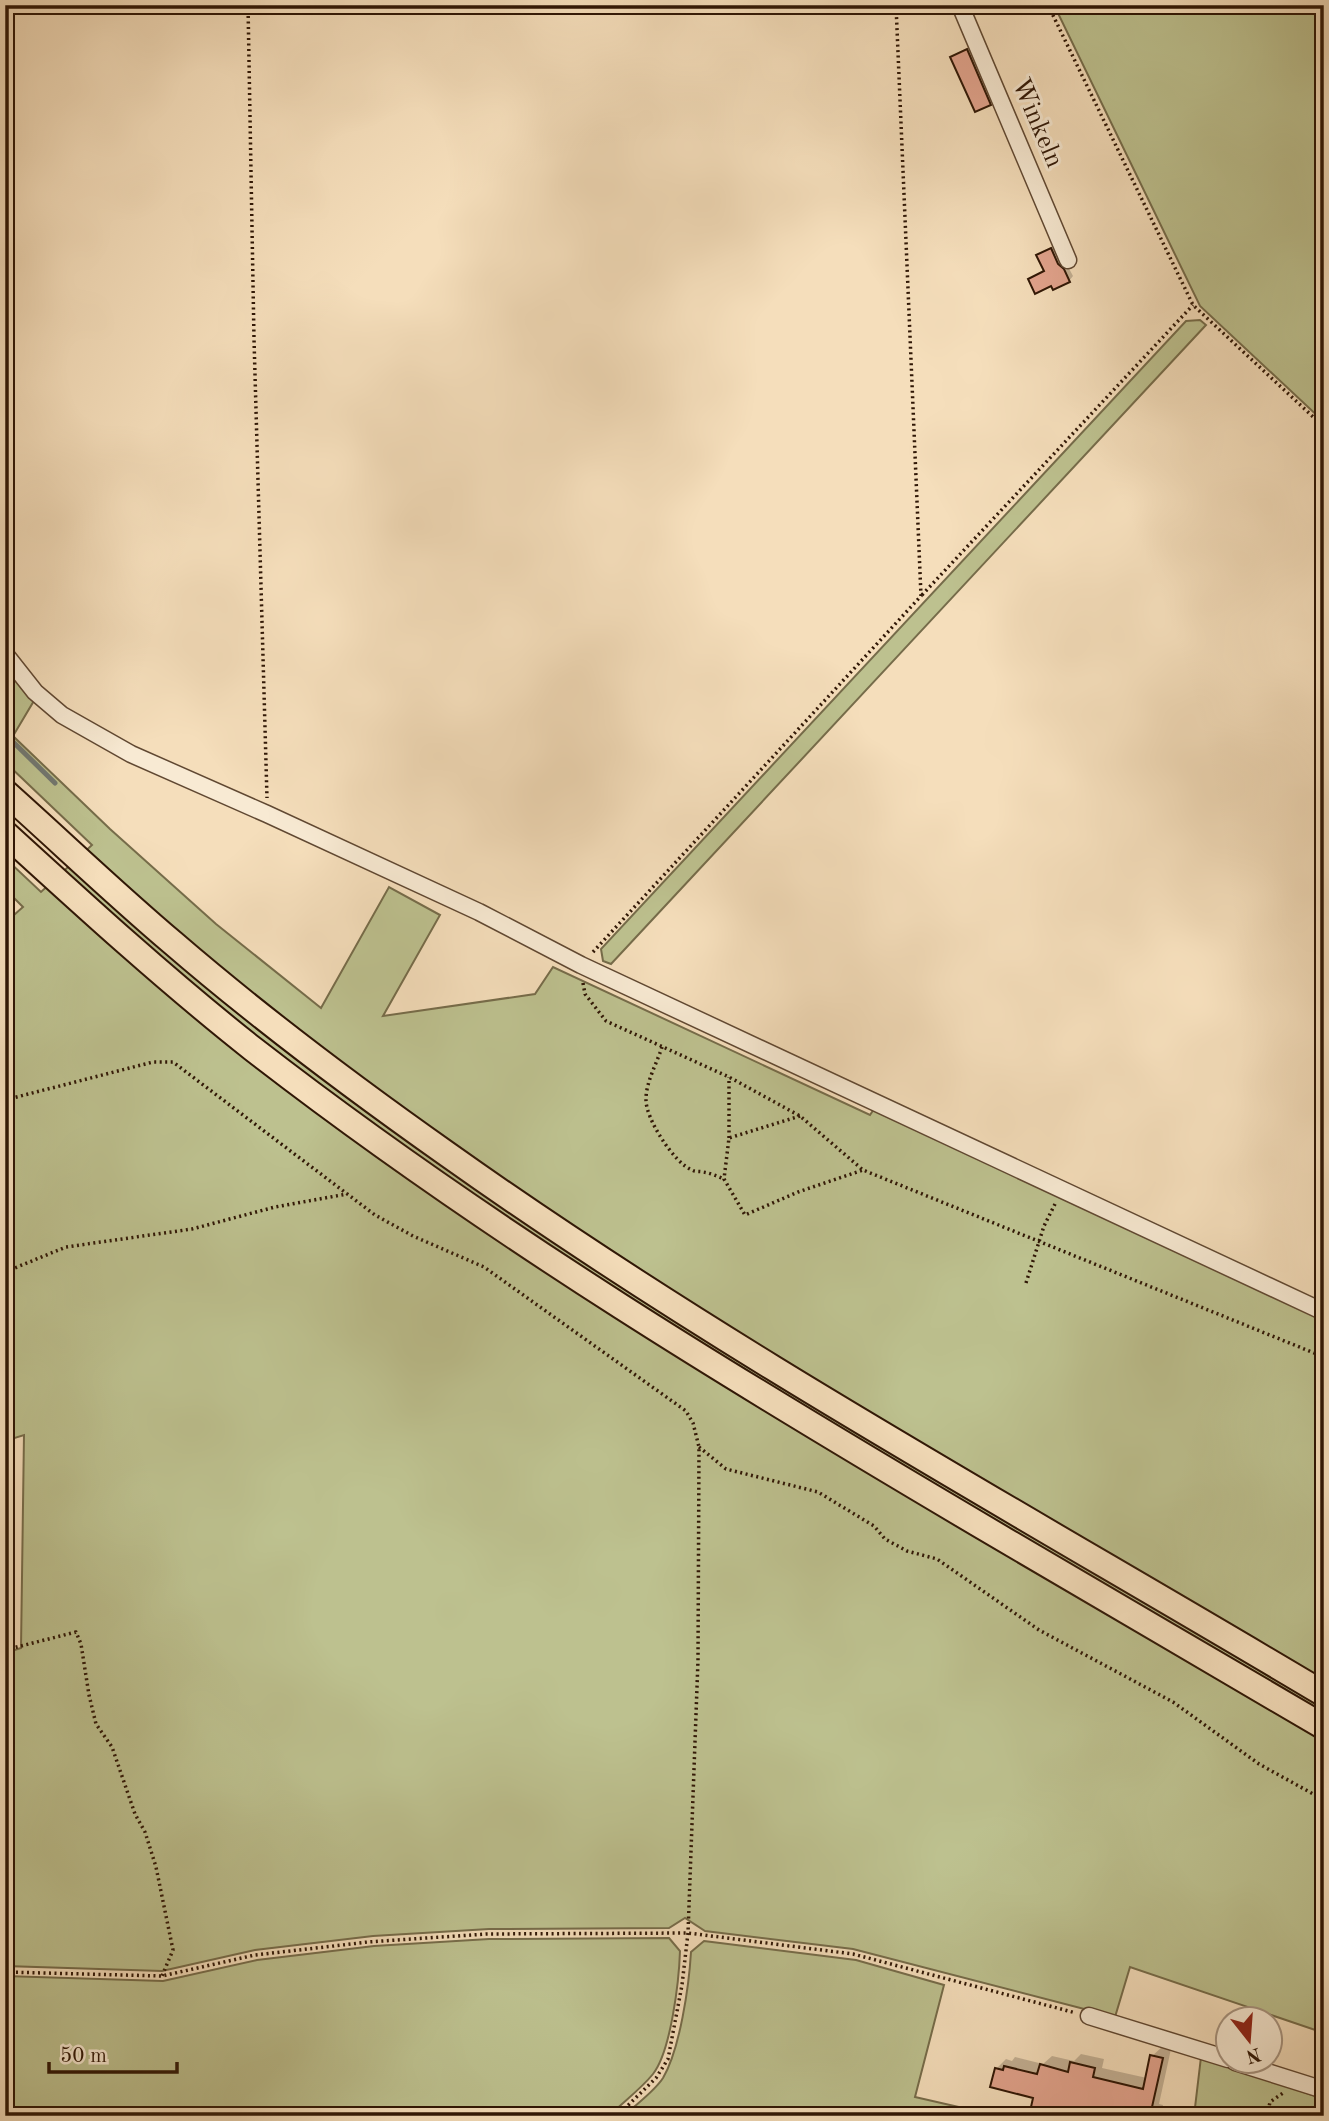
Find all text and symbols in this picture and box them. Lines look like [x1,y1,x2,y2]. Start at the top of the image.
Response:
street label: Winkeln [1007,75,1067,171]
north arrow [1214,2006,1284,2076]
scale bar [49,2030,177,2074]
text: N [1243,2043,1263,2065]
text: 50 m [60,2046,107,2067]

